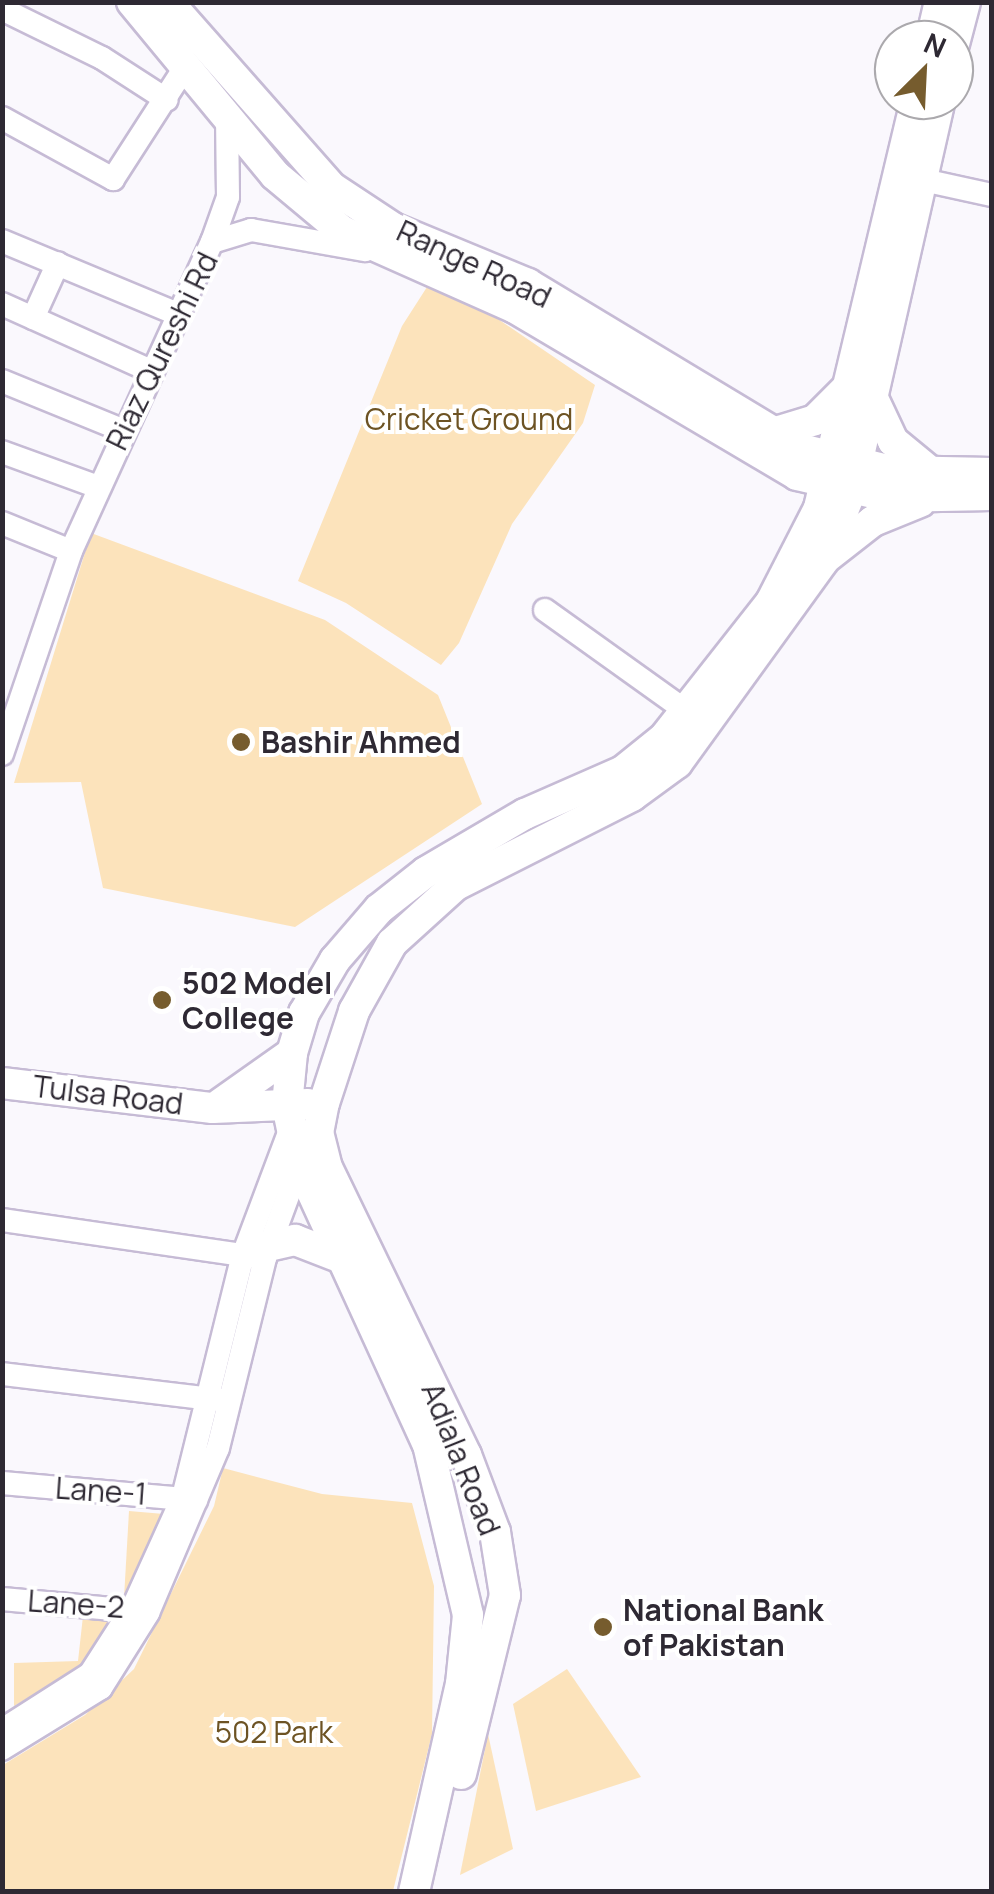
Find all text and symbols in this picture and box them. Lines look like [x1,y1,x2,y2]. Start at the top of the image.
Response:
north arrow [874,20,974,120]
text: N [918,23,952,66]
street label: Range Road [391,213,557,315]
street label: Riaz Qureshi Rd [99,246,225,456]
park label: Cricket Ground [365,401,573,437]
place label: Bashir Ahmed [261,724,461,760]
marker: Bashir Ahmed [230,731,252,753]
place label: 502 Model College [182,965,332,1036]
marker: 502 Model College [151,989,173,1011]
street label: Tulsa Road [31,1068,185,1122]
street label: Adiala Road [414,1378,508,1540]
street label: Lane-1 [54,1470,148,1512]
street label: Lane-2 [26,1583,126,1625]
place label: National Bank of Pakistan [623,1592,823,1662]
marker: National Bank of Pakistan [592,1616,614,1638]
park label: 502 Park [215,1714,333,1750]

